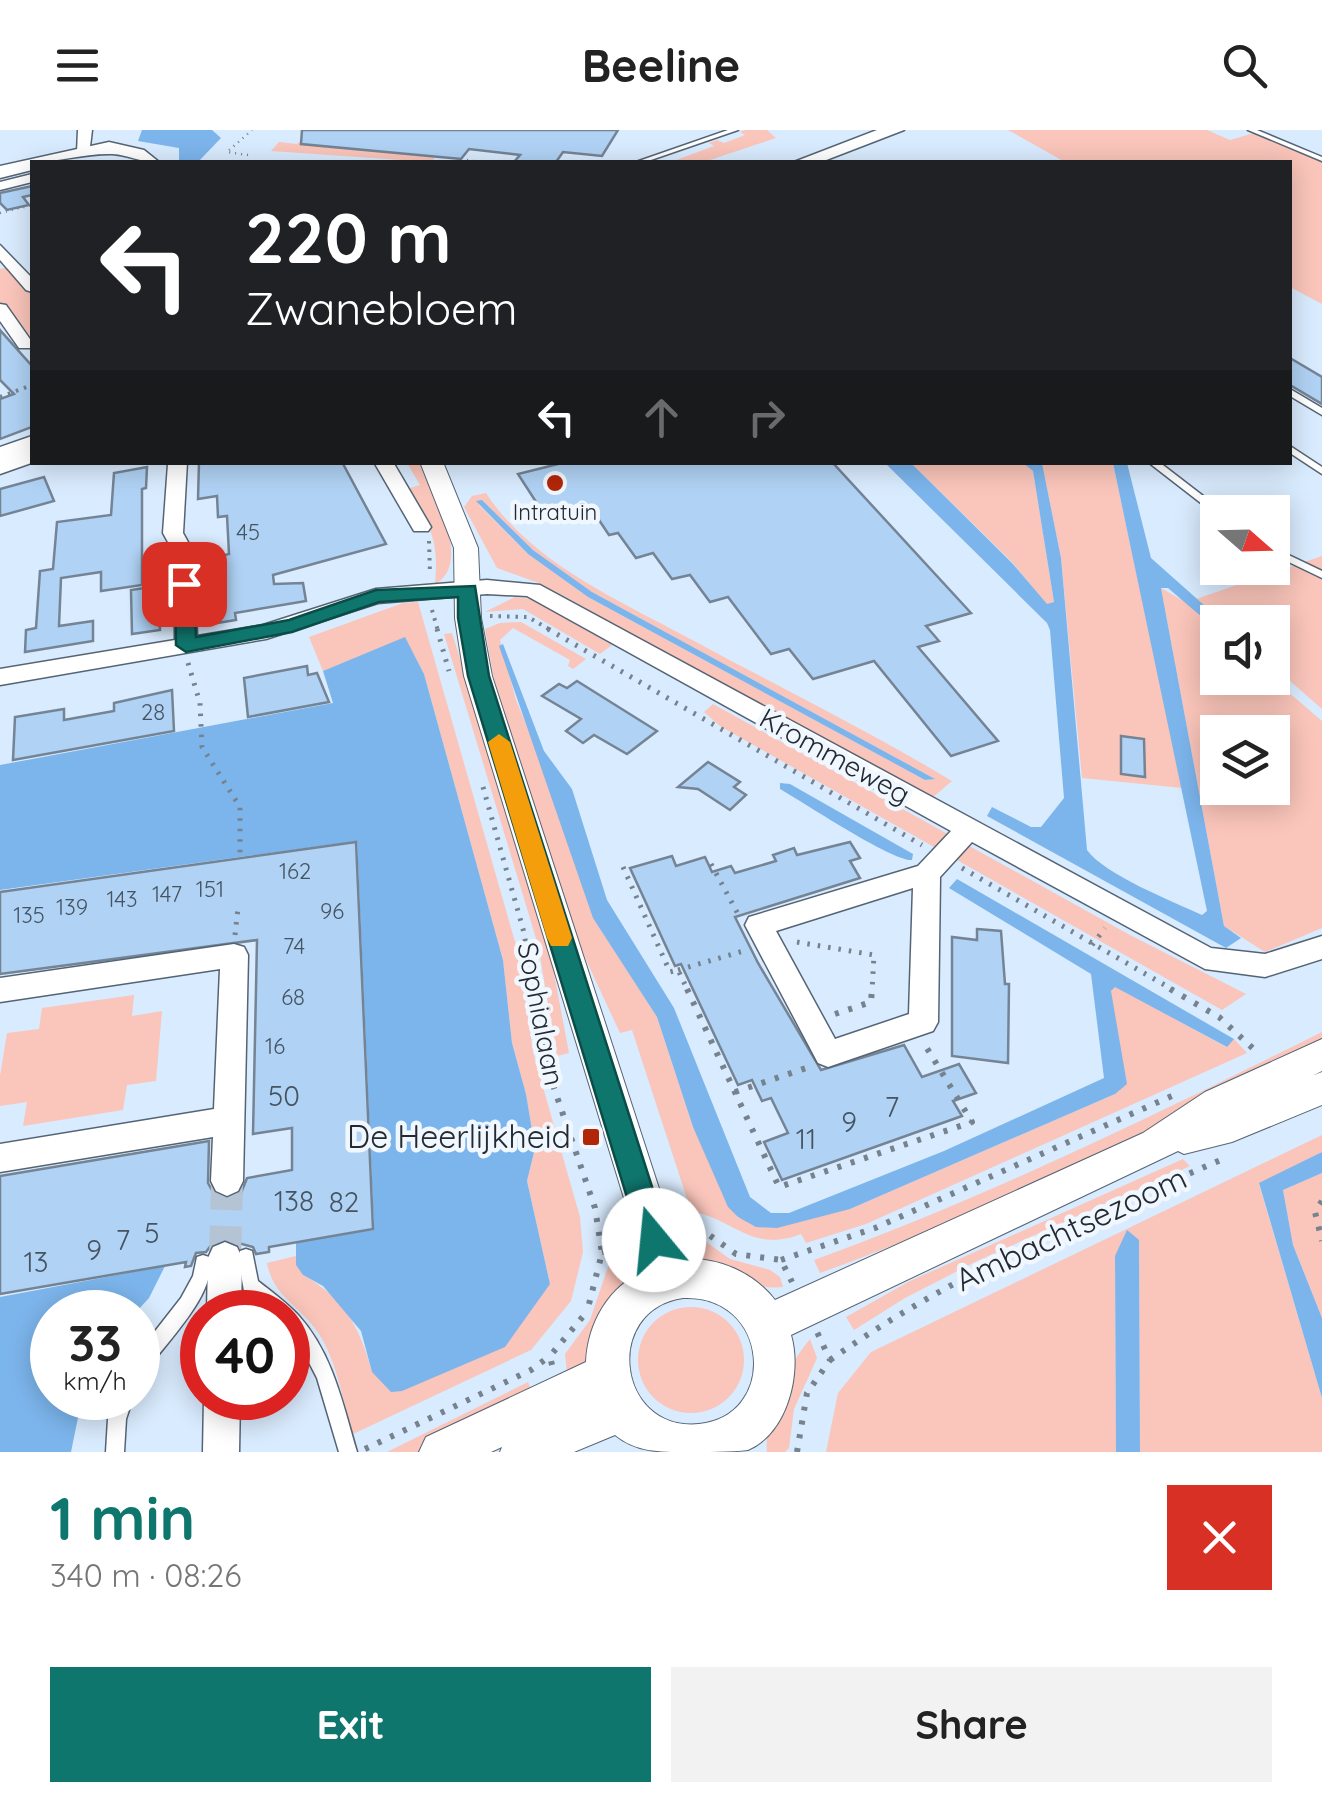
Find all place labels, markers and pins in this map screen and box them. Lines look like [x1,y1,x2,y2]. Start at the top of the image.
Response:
marker: Intratuin [544,472,566,494]
place label: Intratuin [513,498,597,526]
pin [142,542,227,627]
place label: De Heerlijkheid [347,1116,571,1156]
marker: De Heerlijkheid [580,1126,602,1148]

